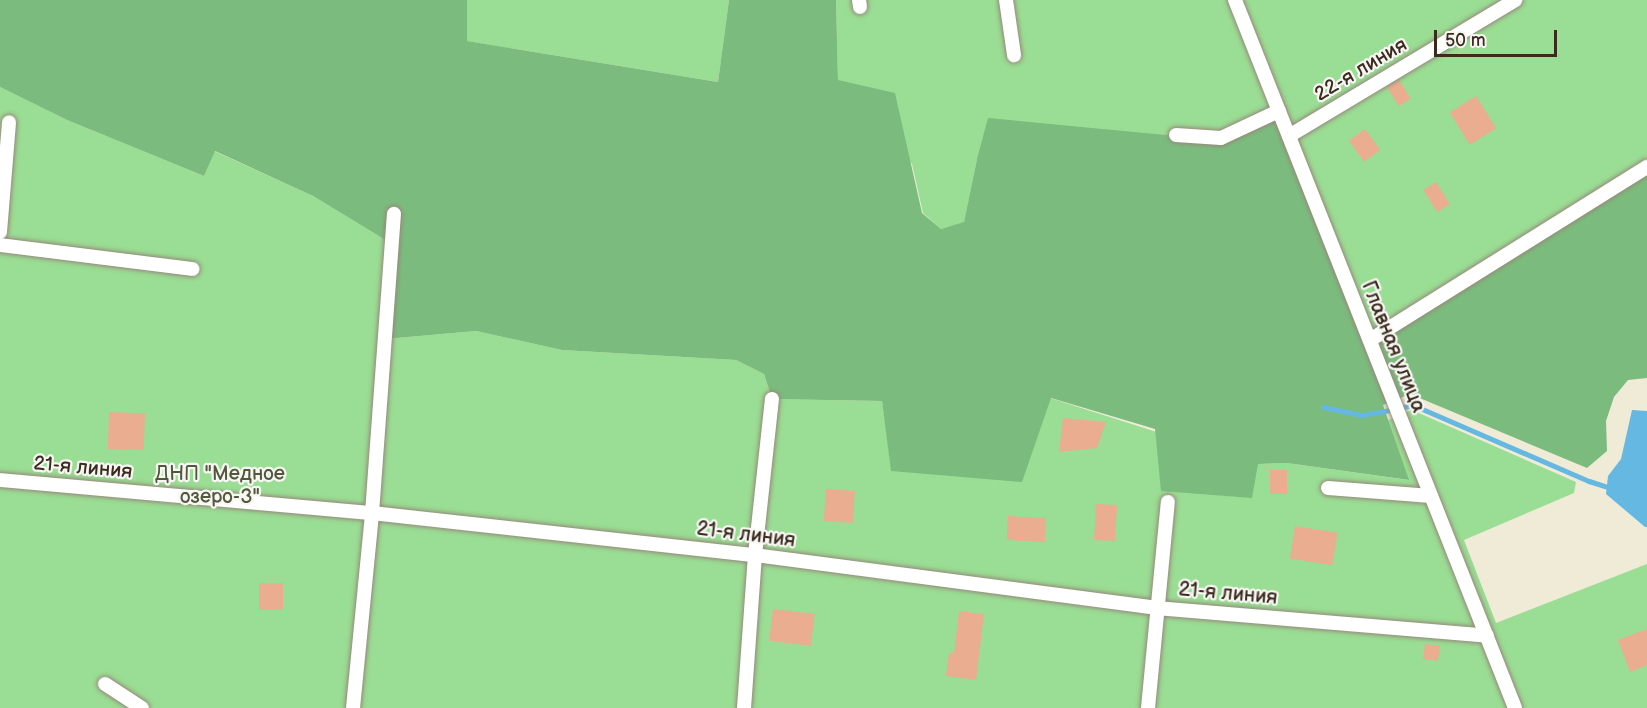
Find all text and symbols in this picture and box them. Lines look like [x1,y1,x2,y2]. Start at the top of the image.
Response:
scale bar [1437,18,1560,56]
text: 50 m [1445,30,1486,51]
street label: 22-я линия [1310,33,1412,107]
street label: Главная улица [1356,278,1430,416]
street label: 21-я линия [33,452,133,484]
park label: ДНП "Медное озеро-3" [155,462,285,509]
street label: 21-я линия [695,517,797,553]
street label: 21-я линия [1178,578,1278,610]

